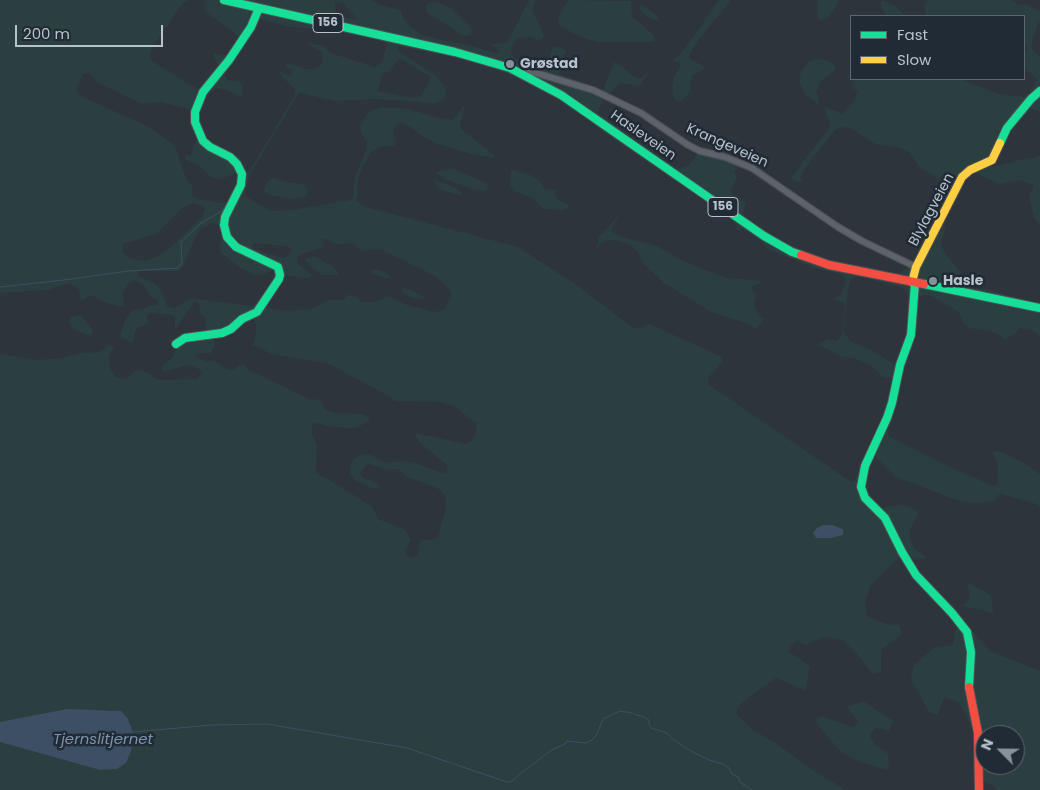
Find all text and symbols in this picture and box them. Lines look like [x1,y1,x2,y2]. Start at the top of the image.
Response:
road number: 156 [313,13,343,32]
scale bar [18,15,165,47]
legend [850,15,1025,80]
text: 200 m [23,23,70,44]
text: Fast [897,24,928,45]
text: Slow [897,49,931,70]
place label: Grøstad [520,56,578,72]
marker: Grøstad [504,58,516,70]
street label: Hasleveien [607,107,679,165]
street label: Krangeveien [683,120,771,172]
street label: Blylagveien [906,171,958,249]
road number: 156 [708,198,738,216]
place label: Hasle [943,273,983,289]
marker: Hasle [927,275,939,287]
north arrow [975,725,1025,775]
water label: Tjernslitjernet [53,731,153,749]
text: N [976,736,998,753]

